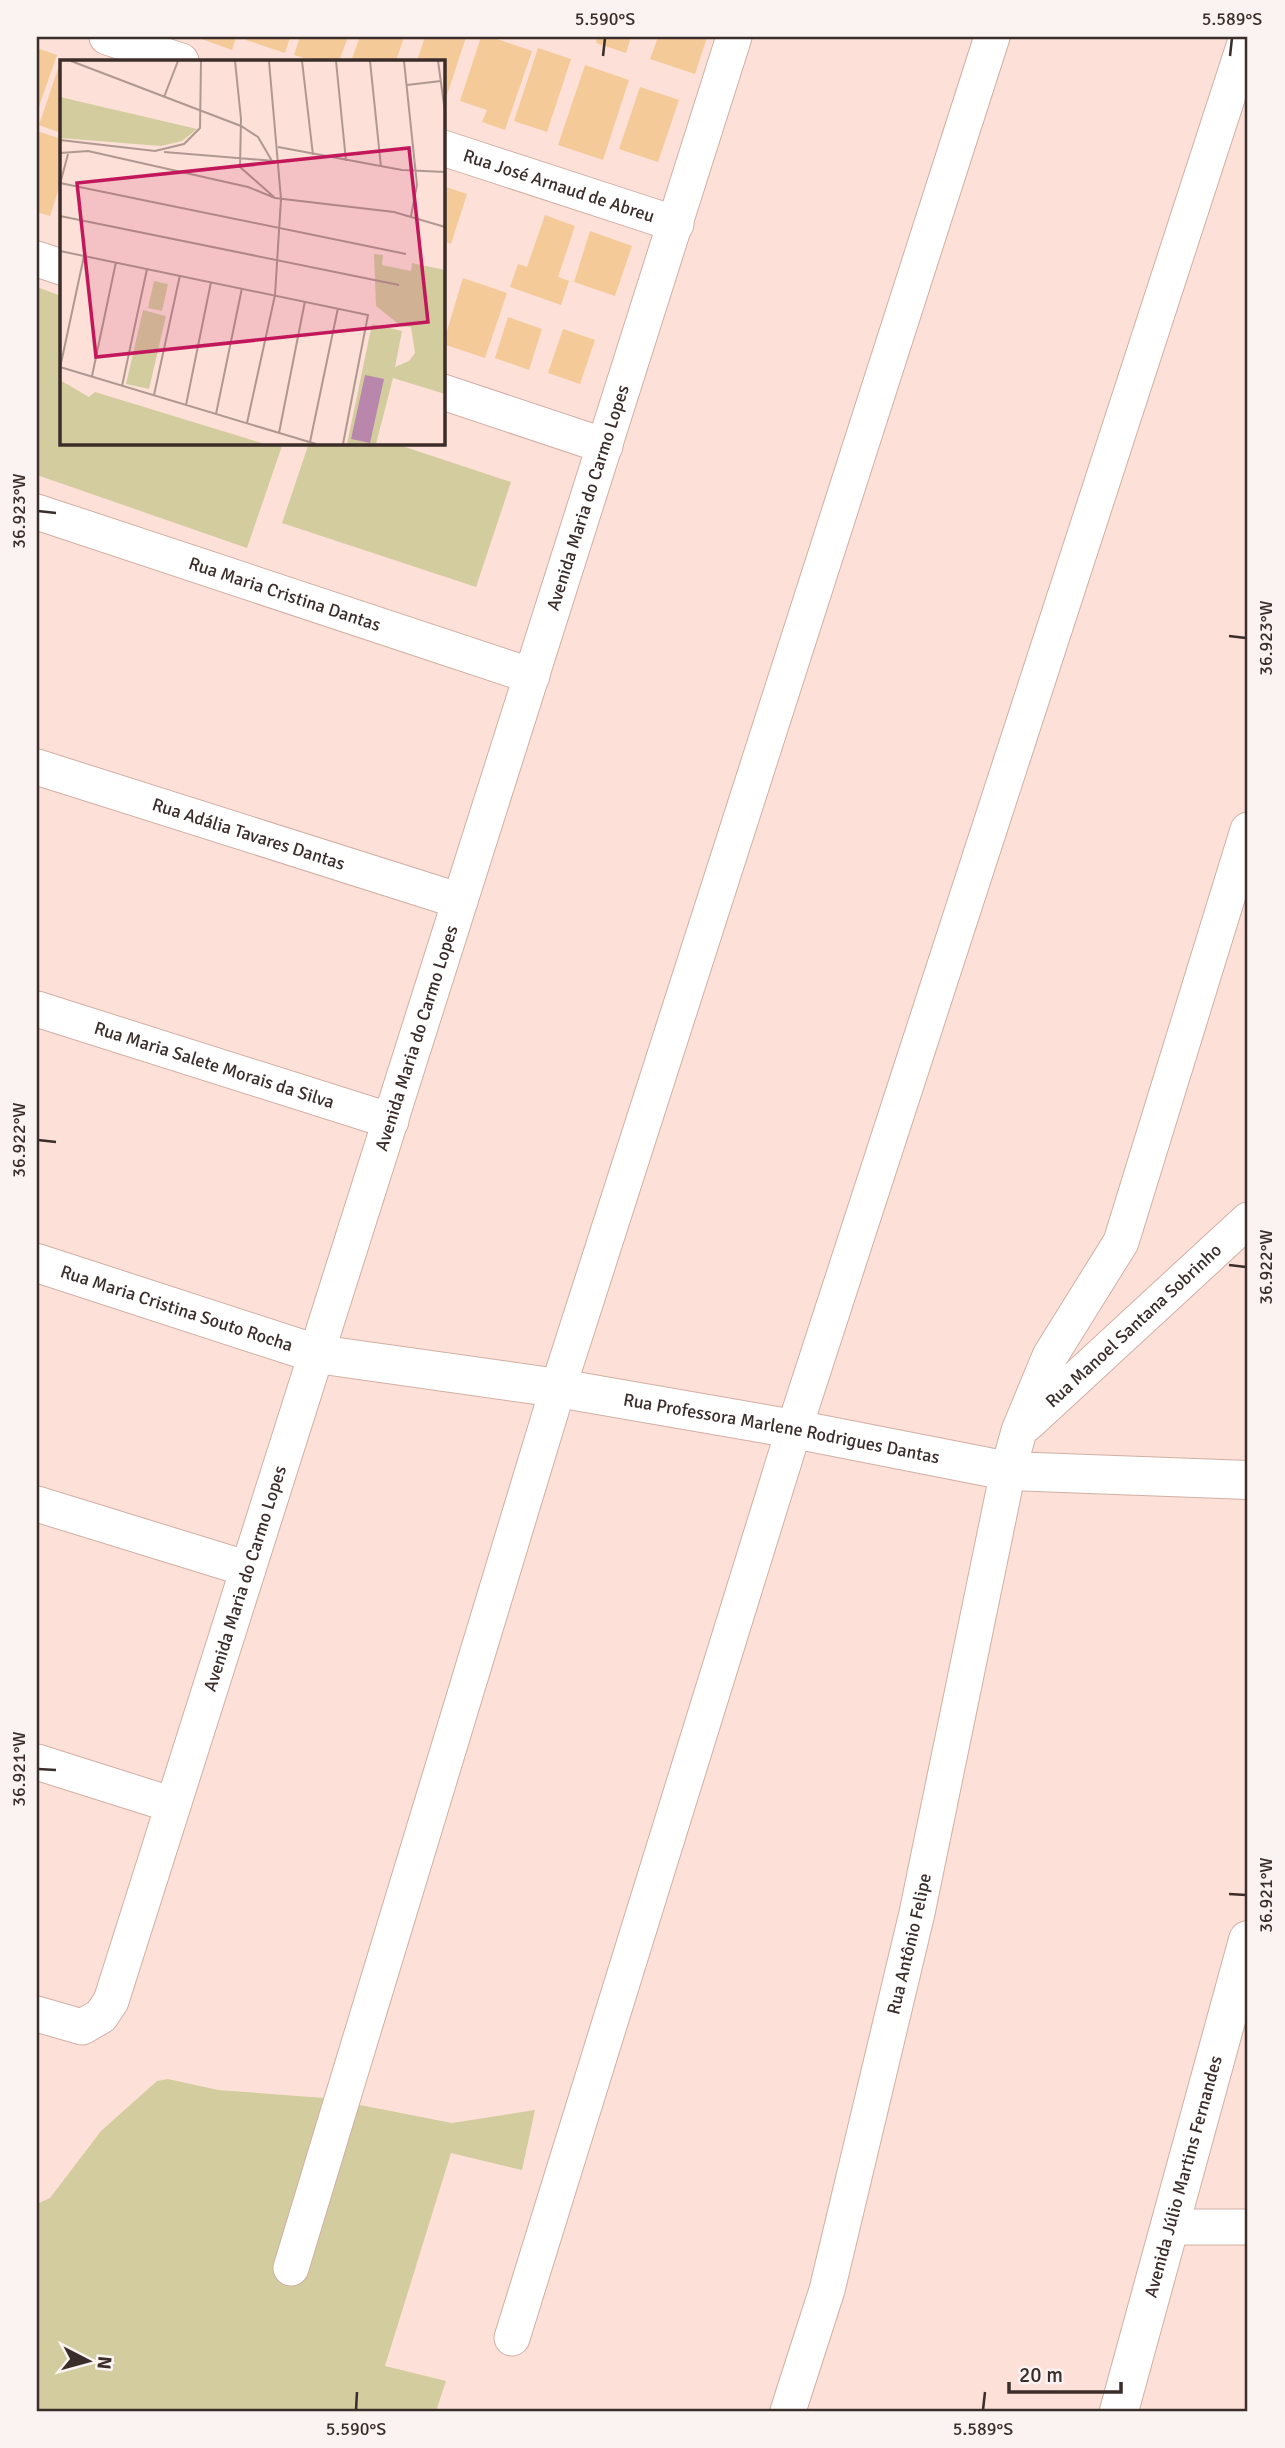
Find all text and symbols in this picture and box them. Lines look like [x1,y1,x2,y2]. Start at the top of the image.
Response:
text: 5.590°S [575,8,635,30]
text: 5.589°S [1202,8,1262,30]
inset map [60,60,444,444]
street label: Rua José Arnaud de Abreu [461,144,657,227]
street label: Avenida Maria do Carmo Lopes [542,382,634,613]
text: 36.923°W [8,473,30,549]
street label: Rua Maria Cristina Dantas [186,552,384,636]
text: 36.923°W [1255,600,1277,676]
street label: Rua Adália Tavares Dantas [150,793,348,875]
street label: Avenida Maria do Carmo Lopes [370,922,463,1154]
street label: Rua Maria Salete Morais da Silva [91,1017,337,1113]
text: 36.922°W [8,1102,30,1178]
text: 36.922°W [1255,1229,1277,1305]
street label: Rua Manoel Santana Sobrinho [1041,1239,1226,1412]
street label: Rua Maria Cristina Souto Rocha [58,1260,296,1356]
street label: Rua Professora Marlene Rodrigues Dantas [622,1389,942,1468]
street label: Avenida Maria do Carmo Lopes [199,1463,291,1694]
text: 36.921°W [8,1731,30,1807]
text: 36.921°W [1255,1857,1277,1933]
street label: Rua Antônio Felipe [882,1871,936,2017]
street label: Avenida Júlio Martins Fernandes [1140,2053,1227,2300]
north arrow [52,2326,122,2396]
scale bar [1009,2350,1120,2394]
text: N [91,2355,117,2370]
text: 20 m [1019,2362,1063,2388]
text: 5.590°S [326,2418,386,2440]
text: 5.589°S [953,2418,1013,2440]

